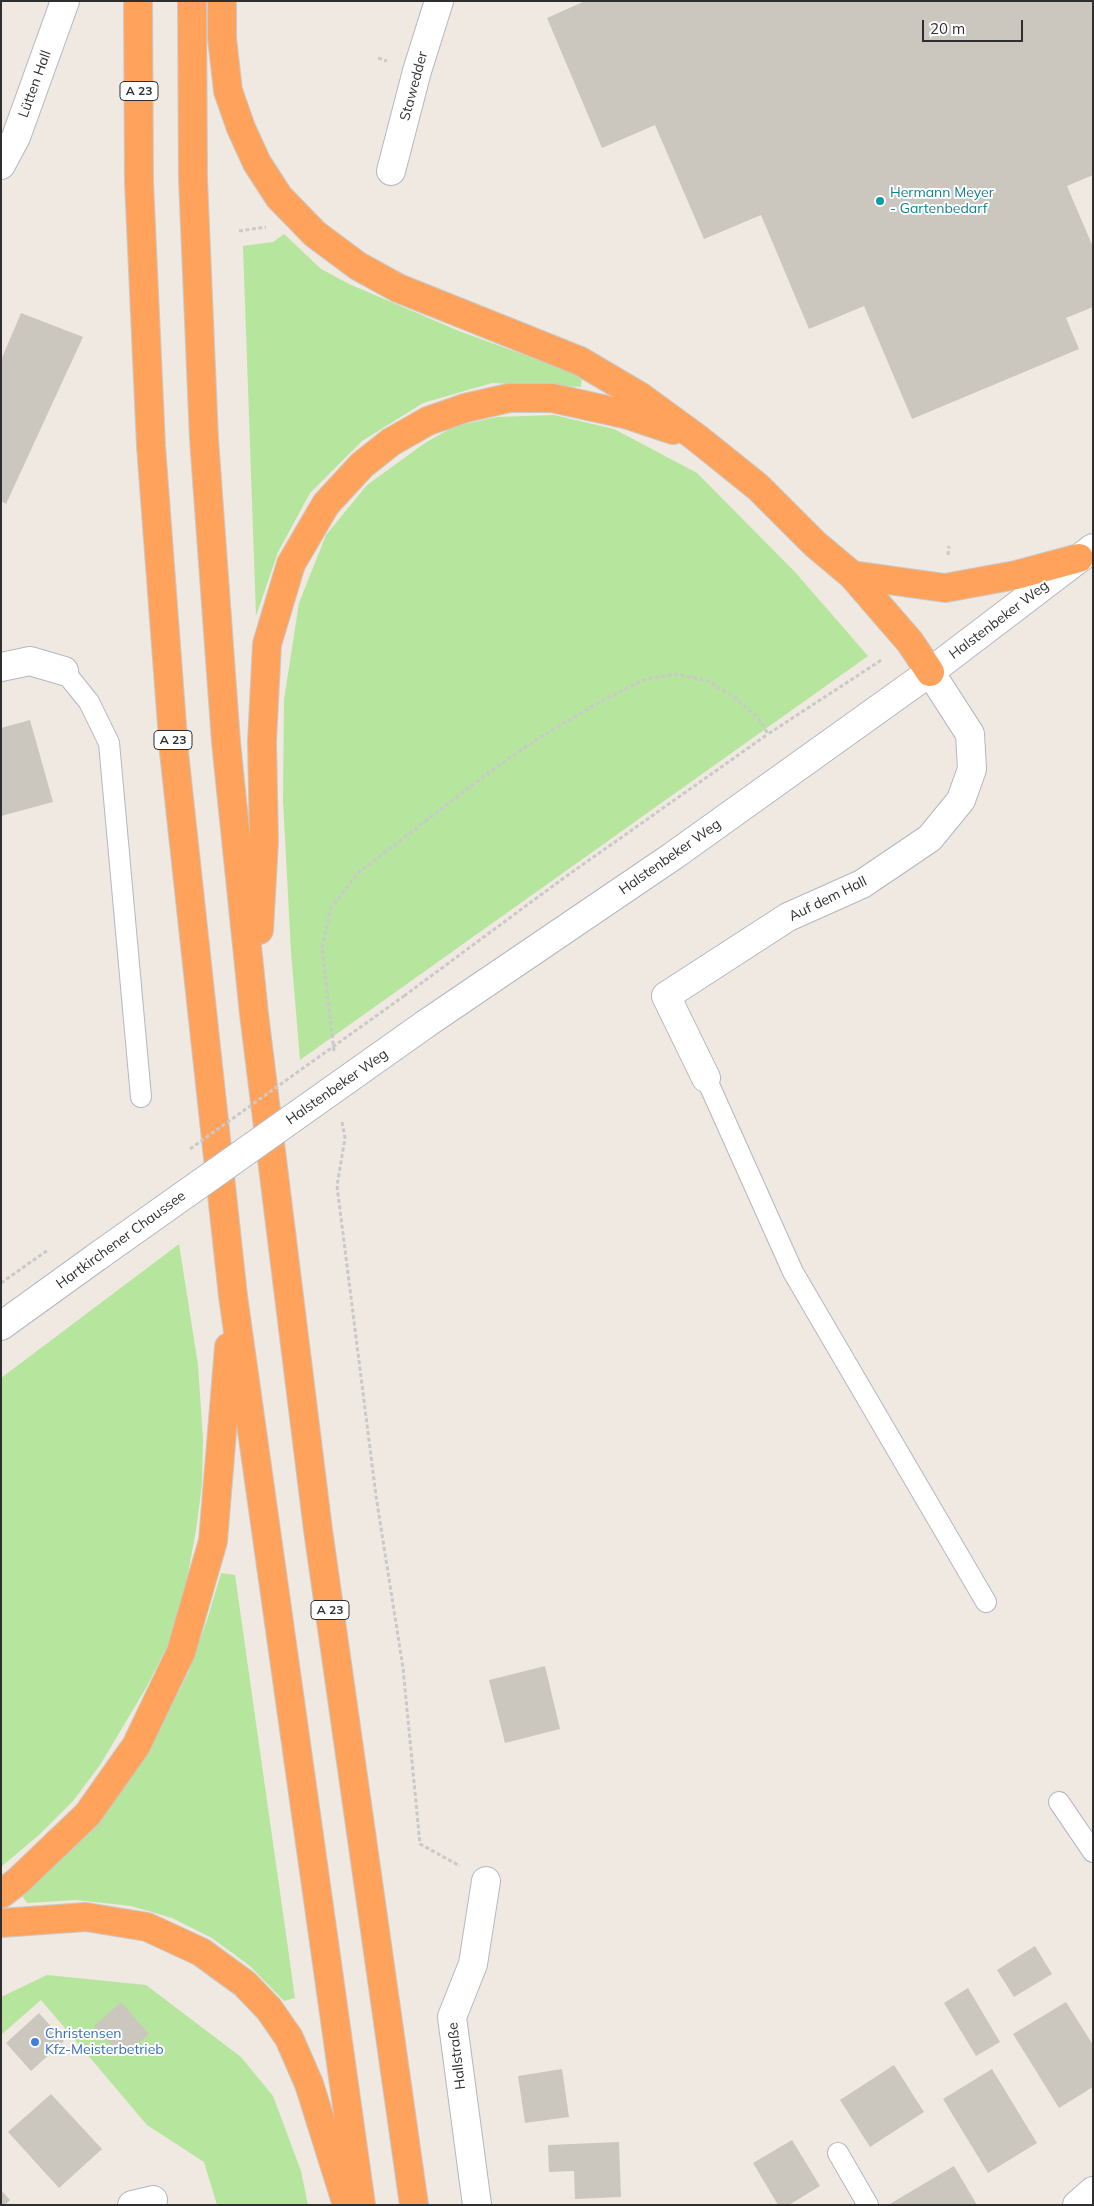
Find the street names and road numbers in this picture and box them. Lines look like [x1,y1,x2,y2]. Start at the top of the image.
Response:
street label: Lütten Hall [15,48,55,120]
street label: Stawedder [397,49,431,123]
road number: A 23 [120,82,158,100]
street label: Halstenbeker Weg [946,577,1052,663]
road number: A 23 [154,730,192,750]
street label: Halstenbeker Weg [616,816,724,898]
street label: Auf dem Hall [786,873,870,925]
street label: Halstenbeker Weg [283,1046,391,1128]
street label: Hartkirchener Chaussee [53,1187,189,1293]
road number: A 23 [311,1600,349,1620]
street label: Hallstraße [445,2021,469,2091]

